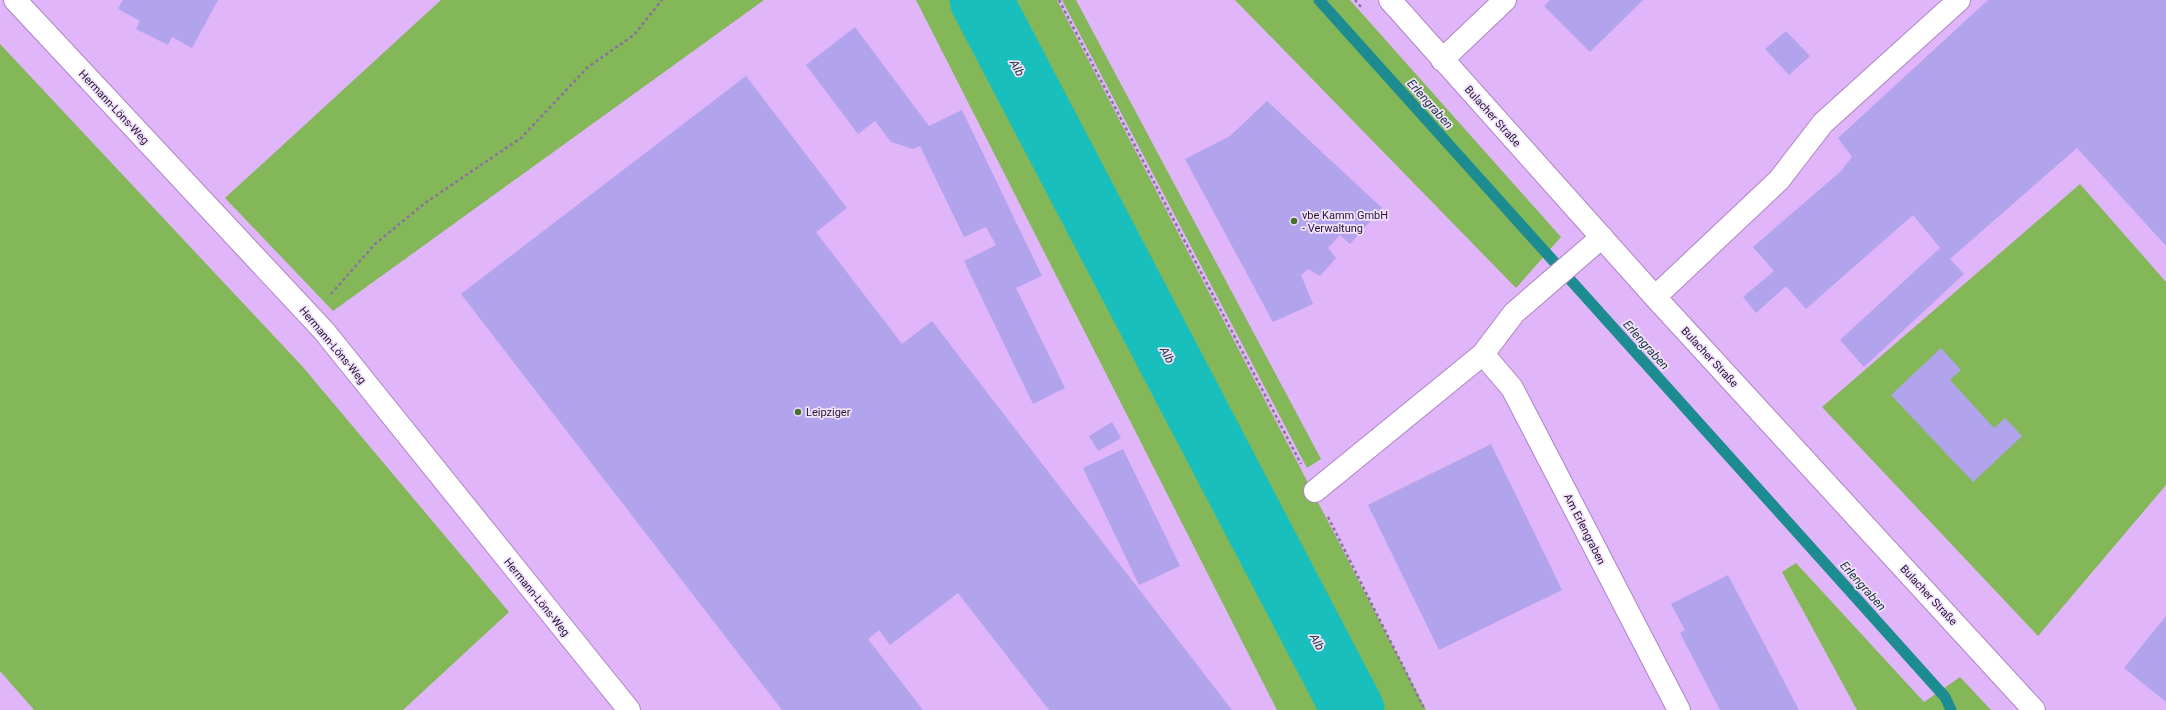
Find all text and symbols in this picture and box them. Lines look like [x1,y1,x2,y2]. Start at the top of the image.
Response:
water label: Alb [1006,56,1027,79]
street label: Hermann-Löns-Weg [76,68,151,147]
water label: Erlengraben [1404,76,1456,132]
street label: Bulacher Straße [1462,83,1524,150]
place label: vbe Kamm GmbH - Verwaltung [1302,209,1388,235]
marker: vbe Kamm GmbH - Verwaltung [1289,216,1299,226]
street label: Hermann-Löns-Weg [297,304,369,387]
water label: Erlengraben [1620,317,1672,373]
street label: Bulacher Straße [1678,324,1741,390]
water label: Alb [1156,343,1177,366]
place label: Leipziger [806,406,851,419]
marker: Leipziger [793,407,803,417]
street label: Am Erlengraben [1561,492,1608,567]
street label: Hermann-Löns-Weg [501,556,572,639]
water label: Erlengraben [1837,558,1889,614]
street label: Bulacher Straße [1897,562,1960,628]
water label: Alb [1306,630,1327,653]

